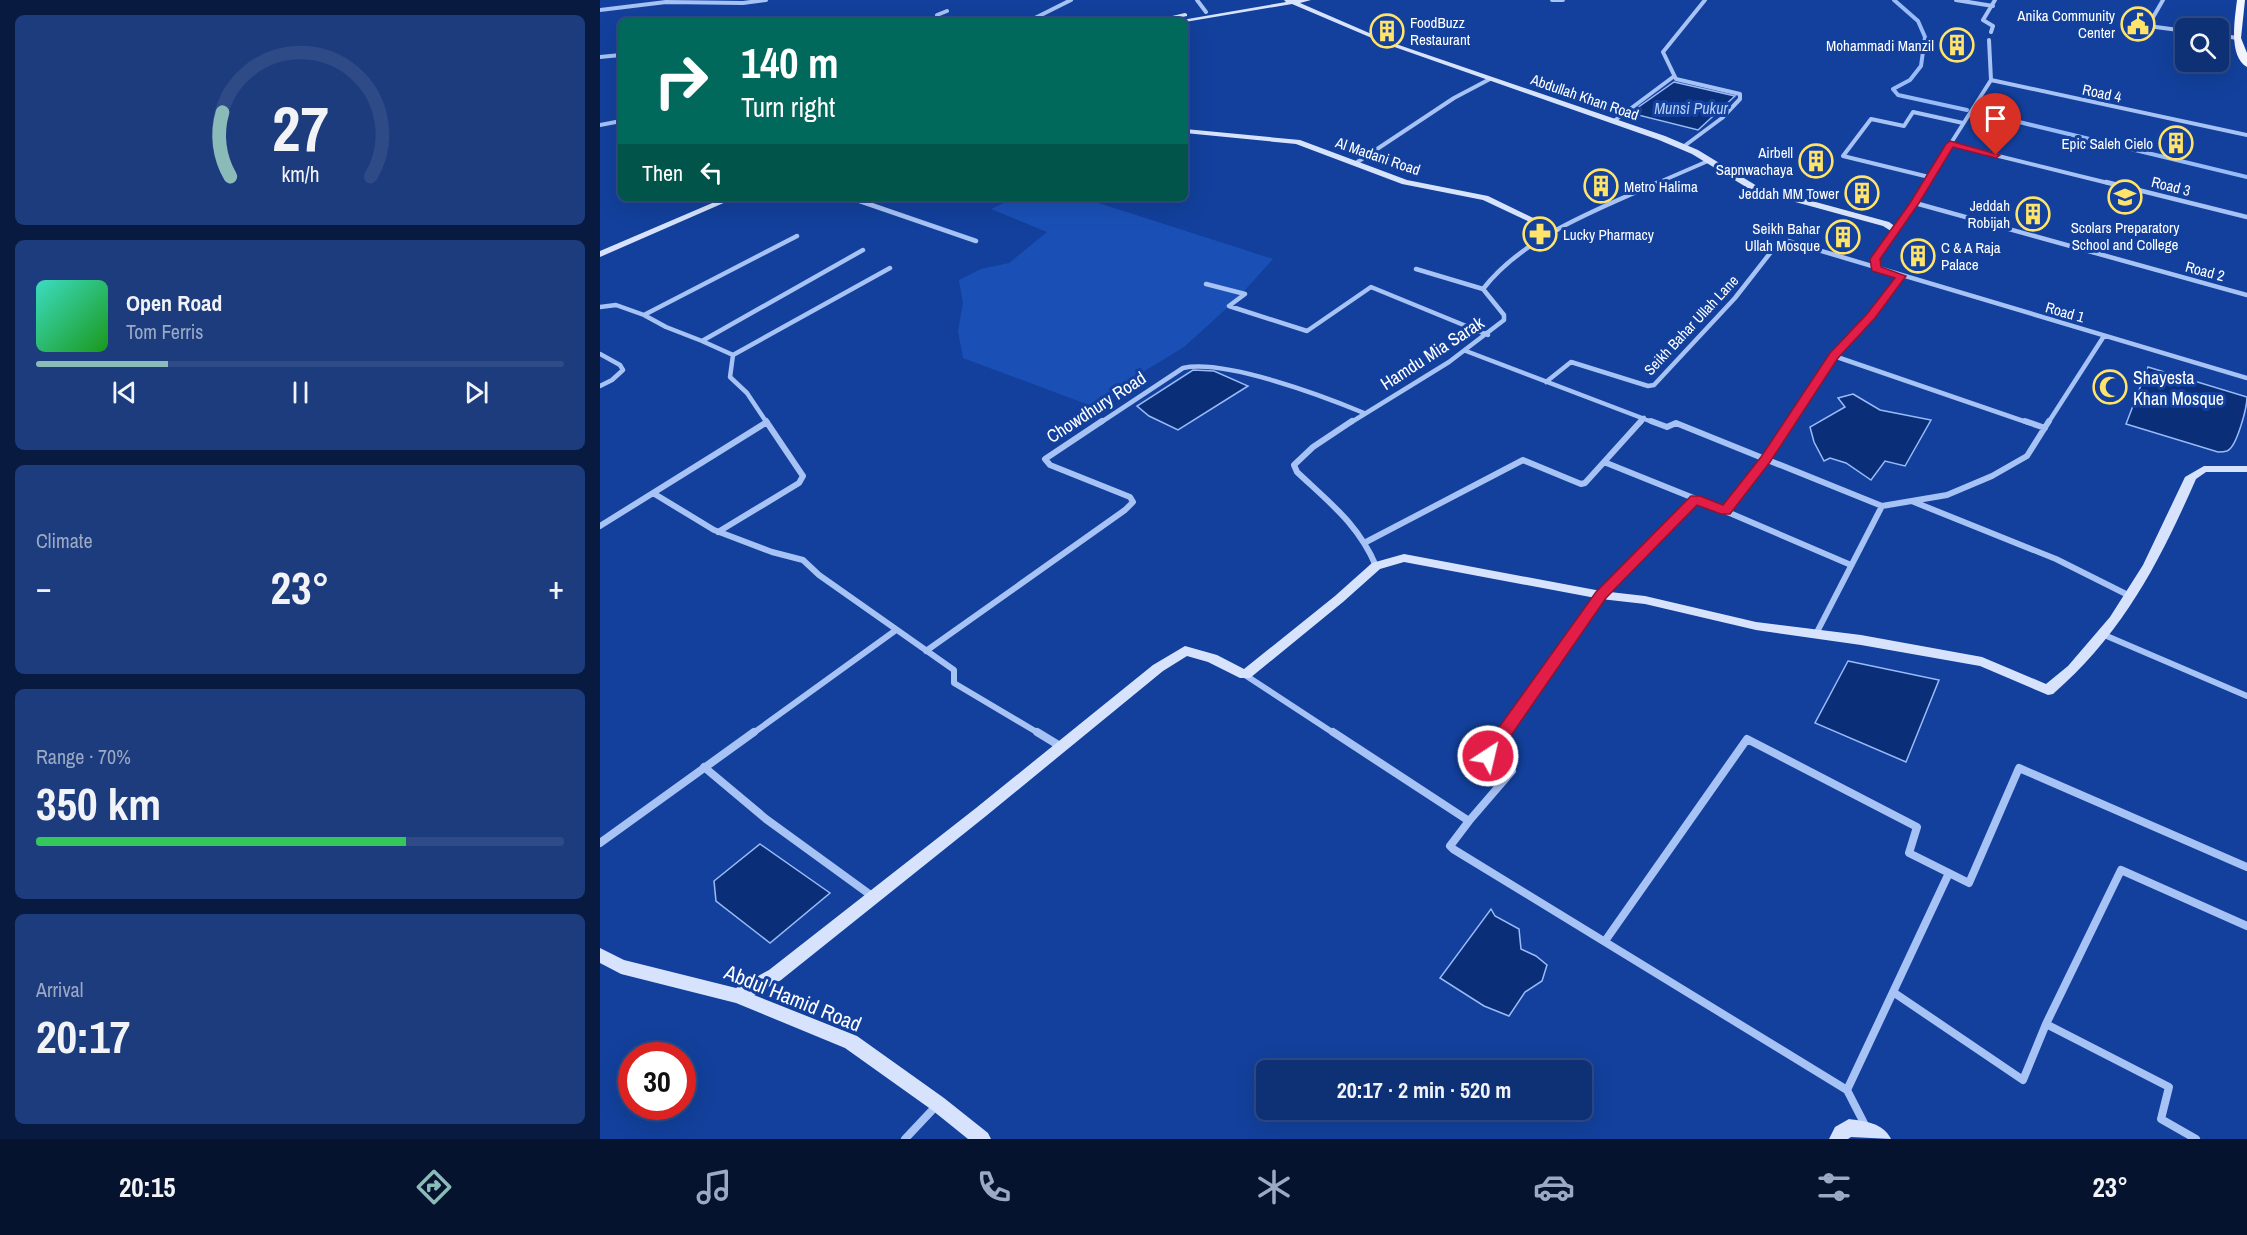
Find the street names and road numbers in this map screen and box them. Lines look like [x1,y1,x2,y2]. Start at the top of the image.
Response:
street label: Abdullah Khan Road [1527,68,1642,125]
street label: Road 4 [2080,79,2124,107]
street label: Al Madani Road [1332,131,1423,180]
street label: Road 3 [2149,171,2193,201]
street label: Road 2 [2183,256,2227,286]
street label: Seikh Bahar Ullah Lane [1639,270,1743,380]
street label: Road 1 [2043,296,2087,328]
street label: Hamdu Mia Sarak [1375,310,1489,396]
street label: Chowdhury Road [1041,365,1151,449]
street label: Abdul Hamid Road [719,957,866,1039]

